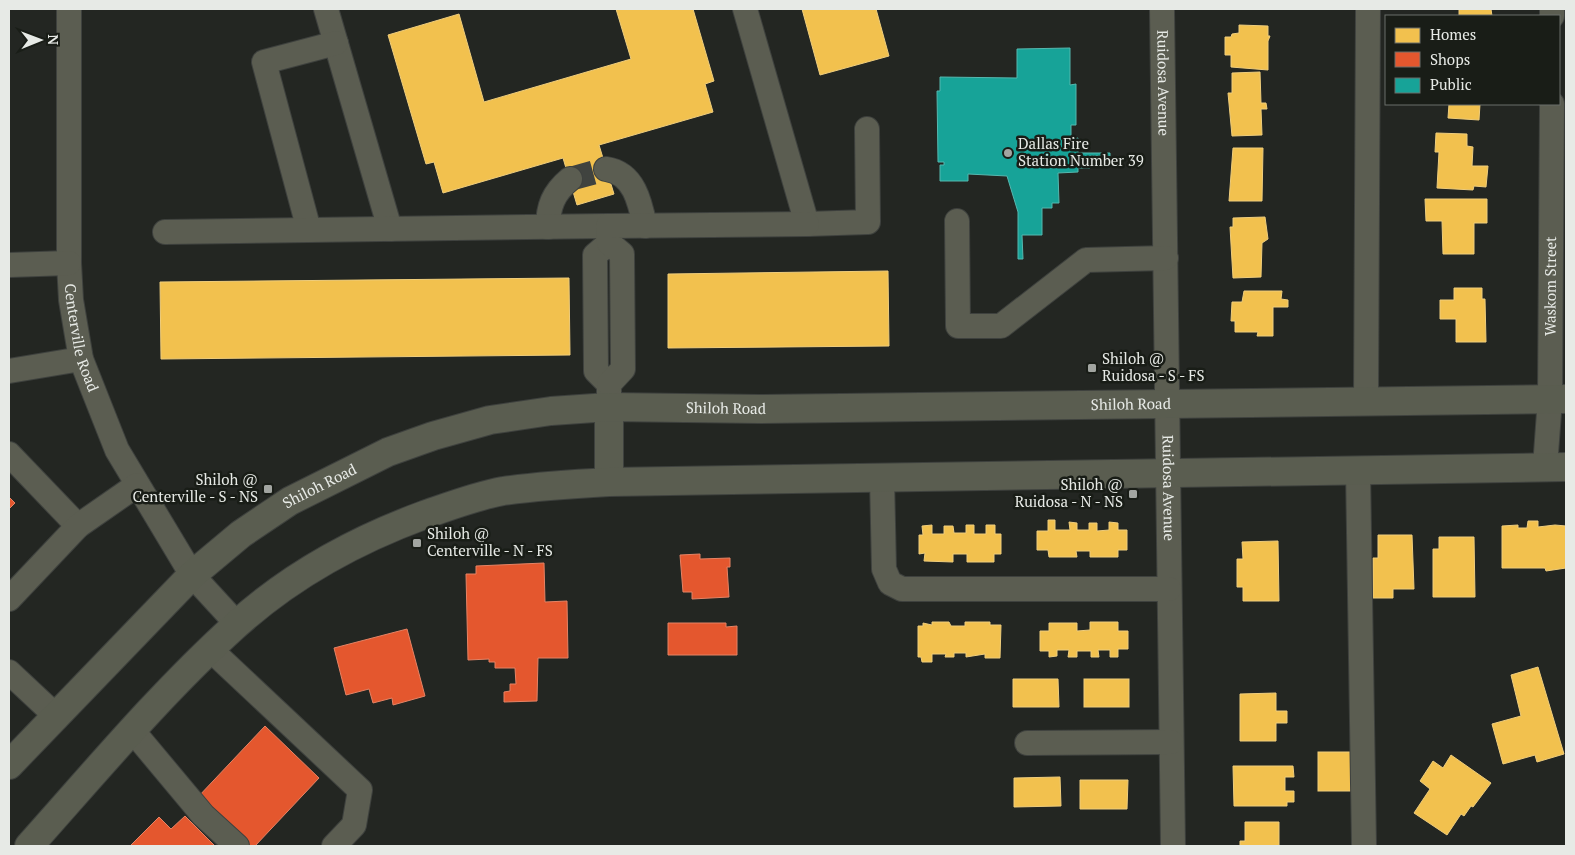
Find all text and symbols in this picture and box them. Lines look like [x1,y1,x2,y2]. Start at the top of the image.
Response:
north arrow [15,15,65,65]
legend [1385,15,1560,105]
text: Homes [1430,24,1476,44]
street label: Ruidosa Avenue [1153,30,1175,136]
text: N [44,34,63,46]
text: Shops [1430,49,1470,69]
text: Public [1430,74,1472,94]
place label: Dallas Fire Station Number 39 [1018,133,1144,170]
marker: Dallas Fire Station Number 39 [1002,147,1014,159]
street label: Waskom Street [1539,236,1560,336]
street label: Centerville Road [61,283,104,394]
place label: Shiloh @ Ruidosa - S - FS [1102,348,1205,385]
marker: Shiloh @ Ruidosa - S - FS [1086,362,1098,374]
street label: Shiloh Road [1091,393,1171,414]
street label: Shiloh Road [686,397,766,418]
street label: Ruidosa Avenue [1159,435,1180,541]
street label: Shiloh Road [278,458,360,512]
place label: Shiloh @ Centerville - S - NS [132,469,258,506]
place label: Shiloh @ Ruidosa - N - NS [1015,474,1123,511]
marker: Shiloh @ Centerville - S - NS [262,483,274,495]
marker: Shiloh @ Ruidosa - N - NS [1127,488,1139,500]
place label: Shiloh @ Centerville - N - FS [427,523,553,560]
marker: Shiloh @ Centerville - N - FS [411,537,423,549]

